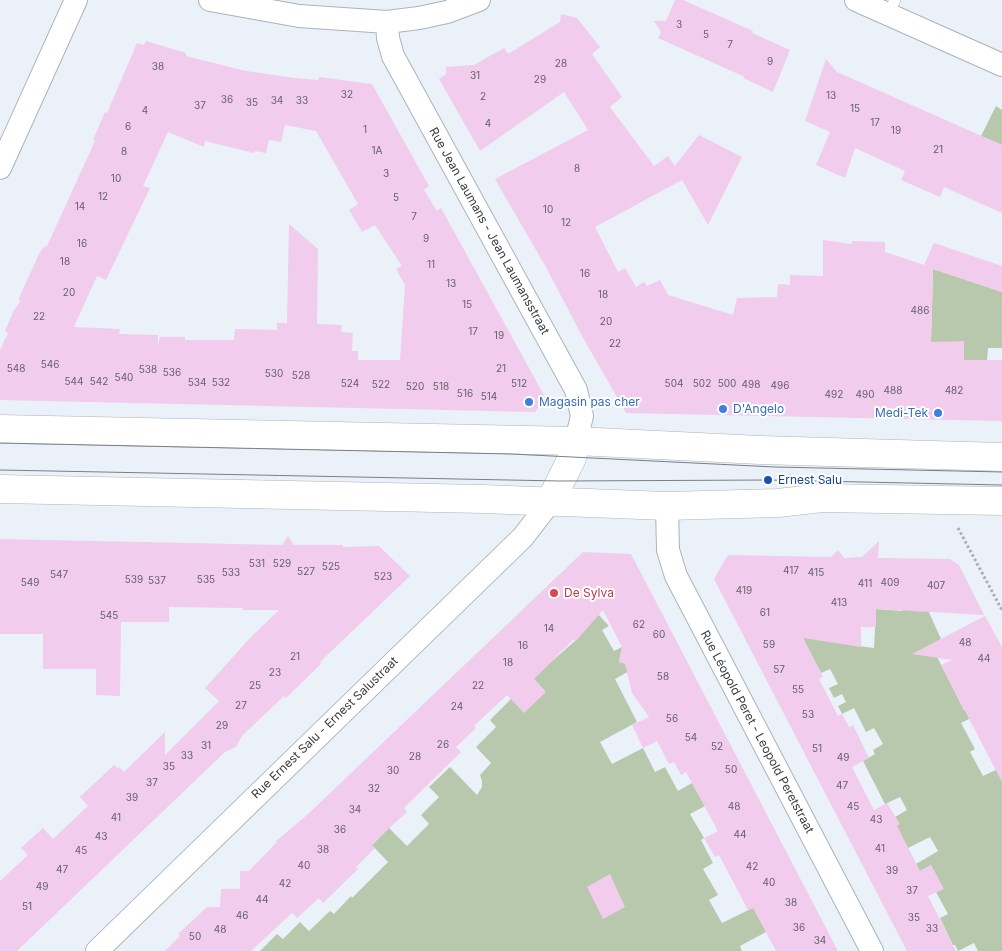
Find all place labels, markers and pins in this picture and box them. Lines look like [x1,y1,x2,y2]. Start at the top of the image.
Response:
place label: Magasin pas cher [539,395,640,409]
marker: Magasin pas cher [523,396,535,408]
place label: D'Angelo [733,402,784,416]
marker: D'Angelo [717,403,729,415]
place label: Medi-Tek [875,406,928,420]
marker: Medi-Tek [932,407,944,419]
place label: Ernest Salu [778,473,842,487]
marker: Ernest Salu [762,474,774,486]
place label: De Sylva [564,586,614,600]
marker: De Sylva [548,587,560,599]

